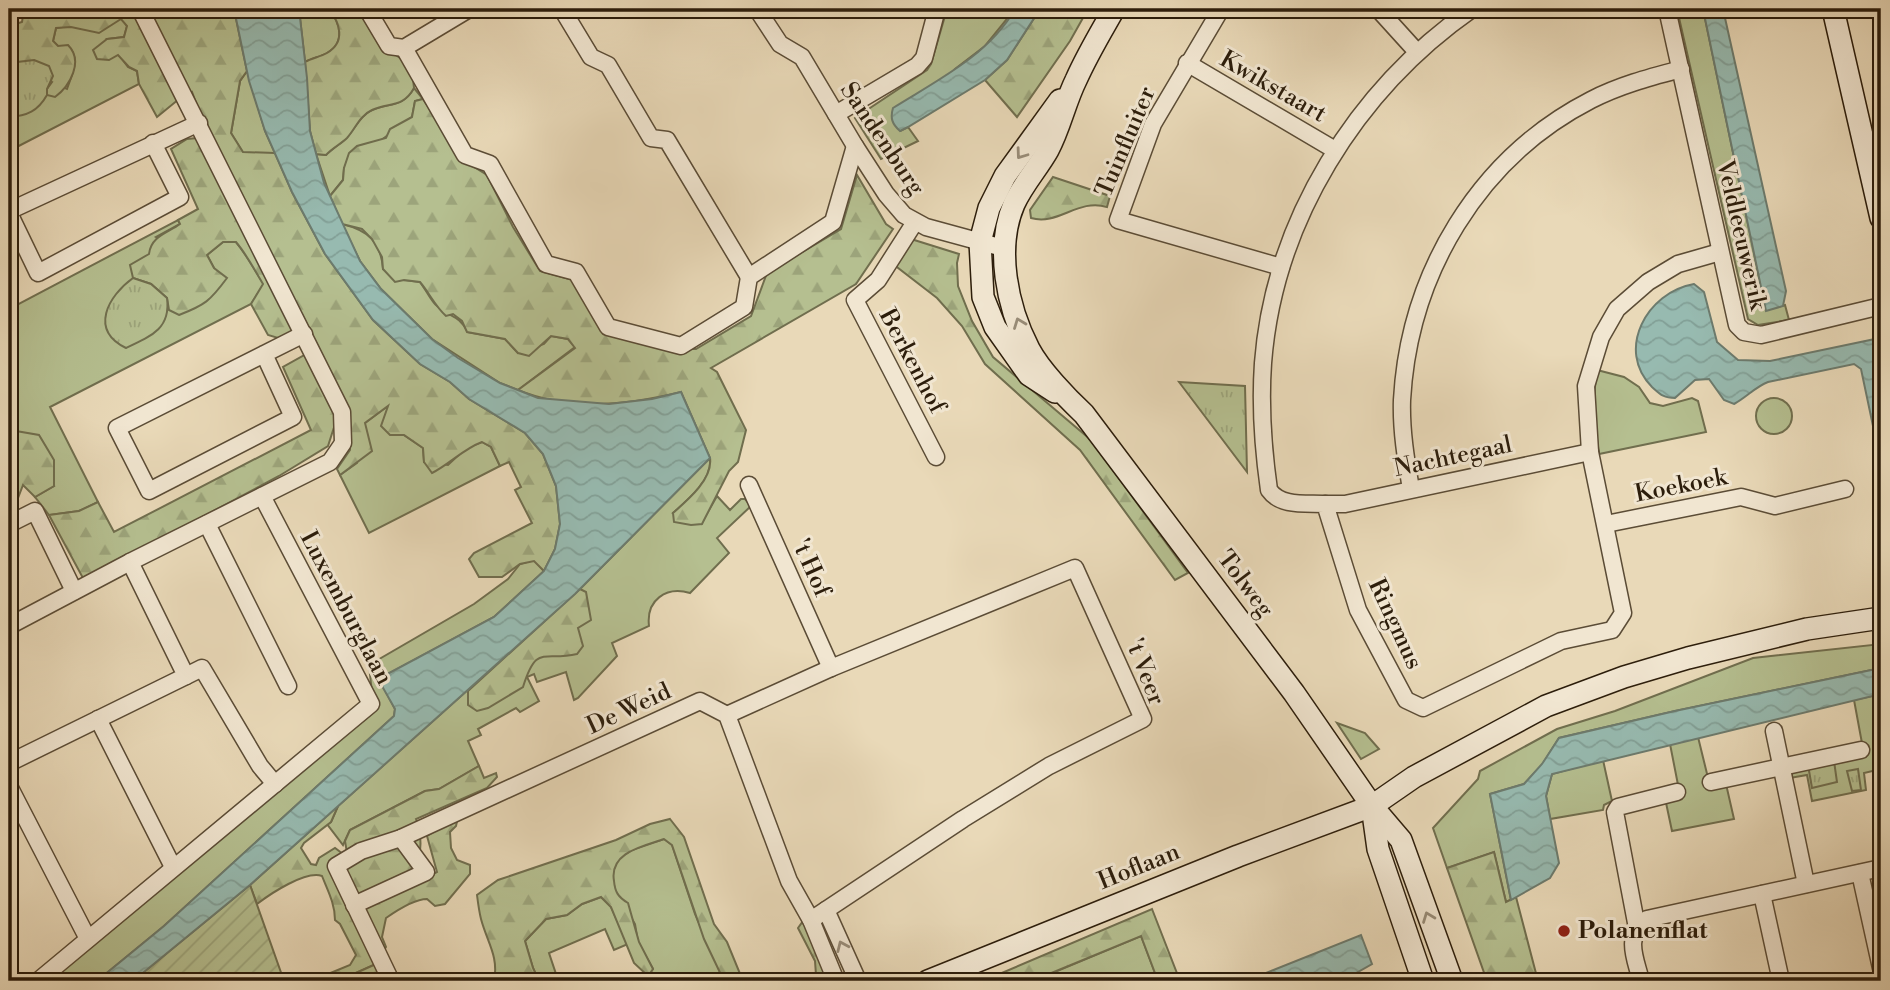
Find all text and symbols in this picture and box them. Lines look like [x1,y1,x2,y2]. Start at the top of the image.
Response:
street label: Kwikstaart [1214,44,1332,130]
street label: Sandenburg [833,77,931,202]
street label: Tuinfluiter [1089,82,1163,202]
one-way arrow [1016,146,1029,159]
street label: Veldleeuwerik [1709,156,1773,314]
street label: Berkenhof [872,303,953,419]
one-way arrow [1014,318,1028,330]
street label: Nachtegaal [1391,430,1515,484]
street label: Koekoek [1632,462,1731,510]
street label: Luxemburglaan [293,526,399,690]
street label: 't Hof [785,535,837,603]
street label: Tolweg [1210,545,1280,624]
street label: Ringmus [1361,574,1429,674]
street label: 't Veer [1119,635,1171,709]
street label: De Weid [582,676,676,742]
street label: Hoflaan [1094,837,1184,897]
one-way arrow [1423,912,1437,924]
place label: Polanenflat [1578,916,1708,946]
marker: Polanenflat [1556,923,1572,939]
one-way arrow [836,940,850,953]

